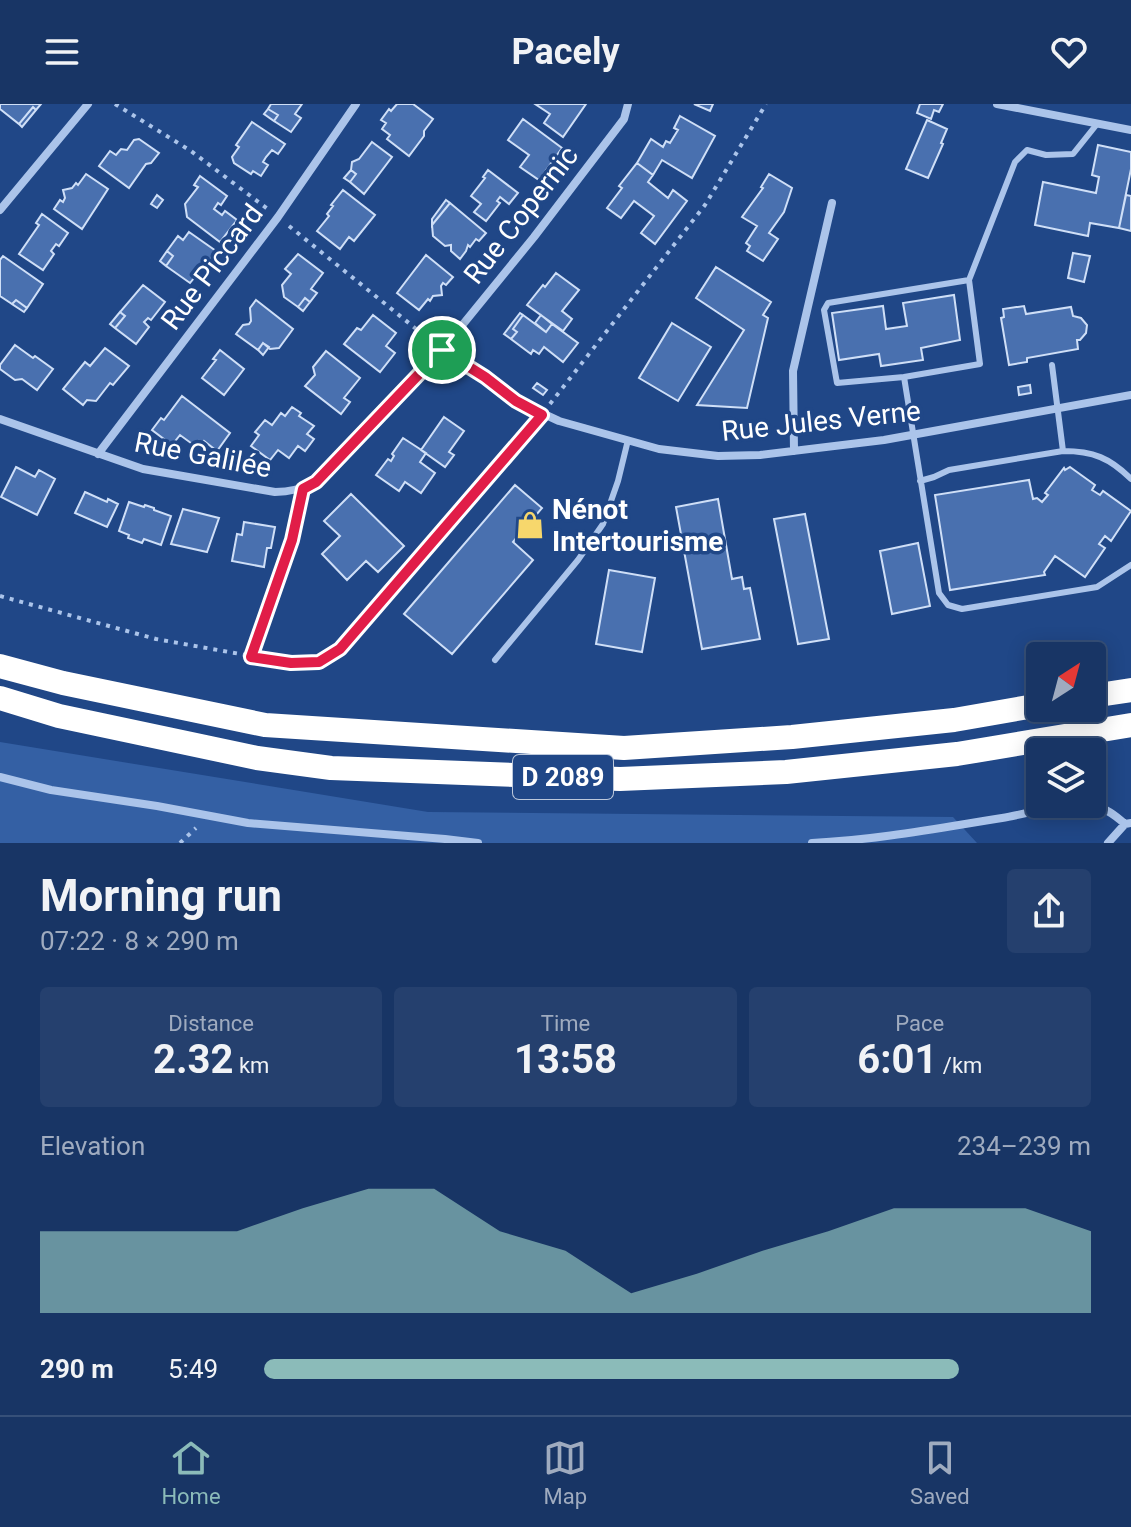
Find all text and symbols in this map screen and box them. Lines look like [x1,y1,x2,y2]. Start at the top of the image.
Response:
icon: menu [40,30,84,74]
icon: heart [1047,30,1091,74]
text: Pacely [511,31,620,73]
street label: Rue Copernic [457,140,585,290]
street label: Rue Piccard [154,198,270,336]
pin [408,316,476,384]
icon: arrive [420,328,464,372]
street label: Rue Jules Verne [720,394,922,448]
street label: Rue Galilée [132,426,274,484]
place label: Nénot Intertourisme [552,493,723,558]
shop icon: Nénot Intertourisme [515,510,545,540]
north arrow [1026,642,1106,722]
map controls [1026,642,1106,818]
button: layers [1026,738,1106,818]
road number: D 2089 [513,755,613,799]
button: share [1007,869,1091,953]
text: Morning run [40,870,282,922]
text: 07:22 · 8 × 290 m [40,926,239,956]
text: Distance [168,1011,254,1036]
text: Time [541,1011,590,1036]
text: Pace [895,1011,944,1036]
text: 2.32 [153,1036,233,1083]
text: 13:58 [514,1036,617,1083]
text: 6:01 [857,1036,937,1083]
text: km [233,1053,269,1078]
text: /km [937,1053,982,1078]
text: Elevation [40,1131,145,1161]
text: 234–239 m [957,1131,1091,1161]
text: 290 m [40,1354,114,1384]
text: 5:49 [168,1354,218,1384]
tab: Home [161,1436,221,1509]
tab: Map [543,1436,587,1509]
tab: Saved [910,1436,970,1509]

